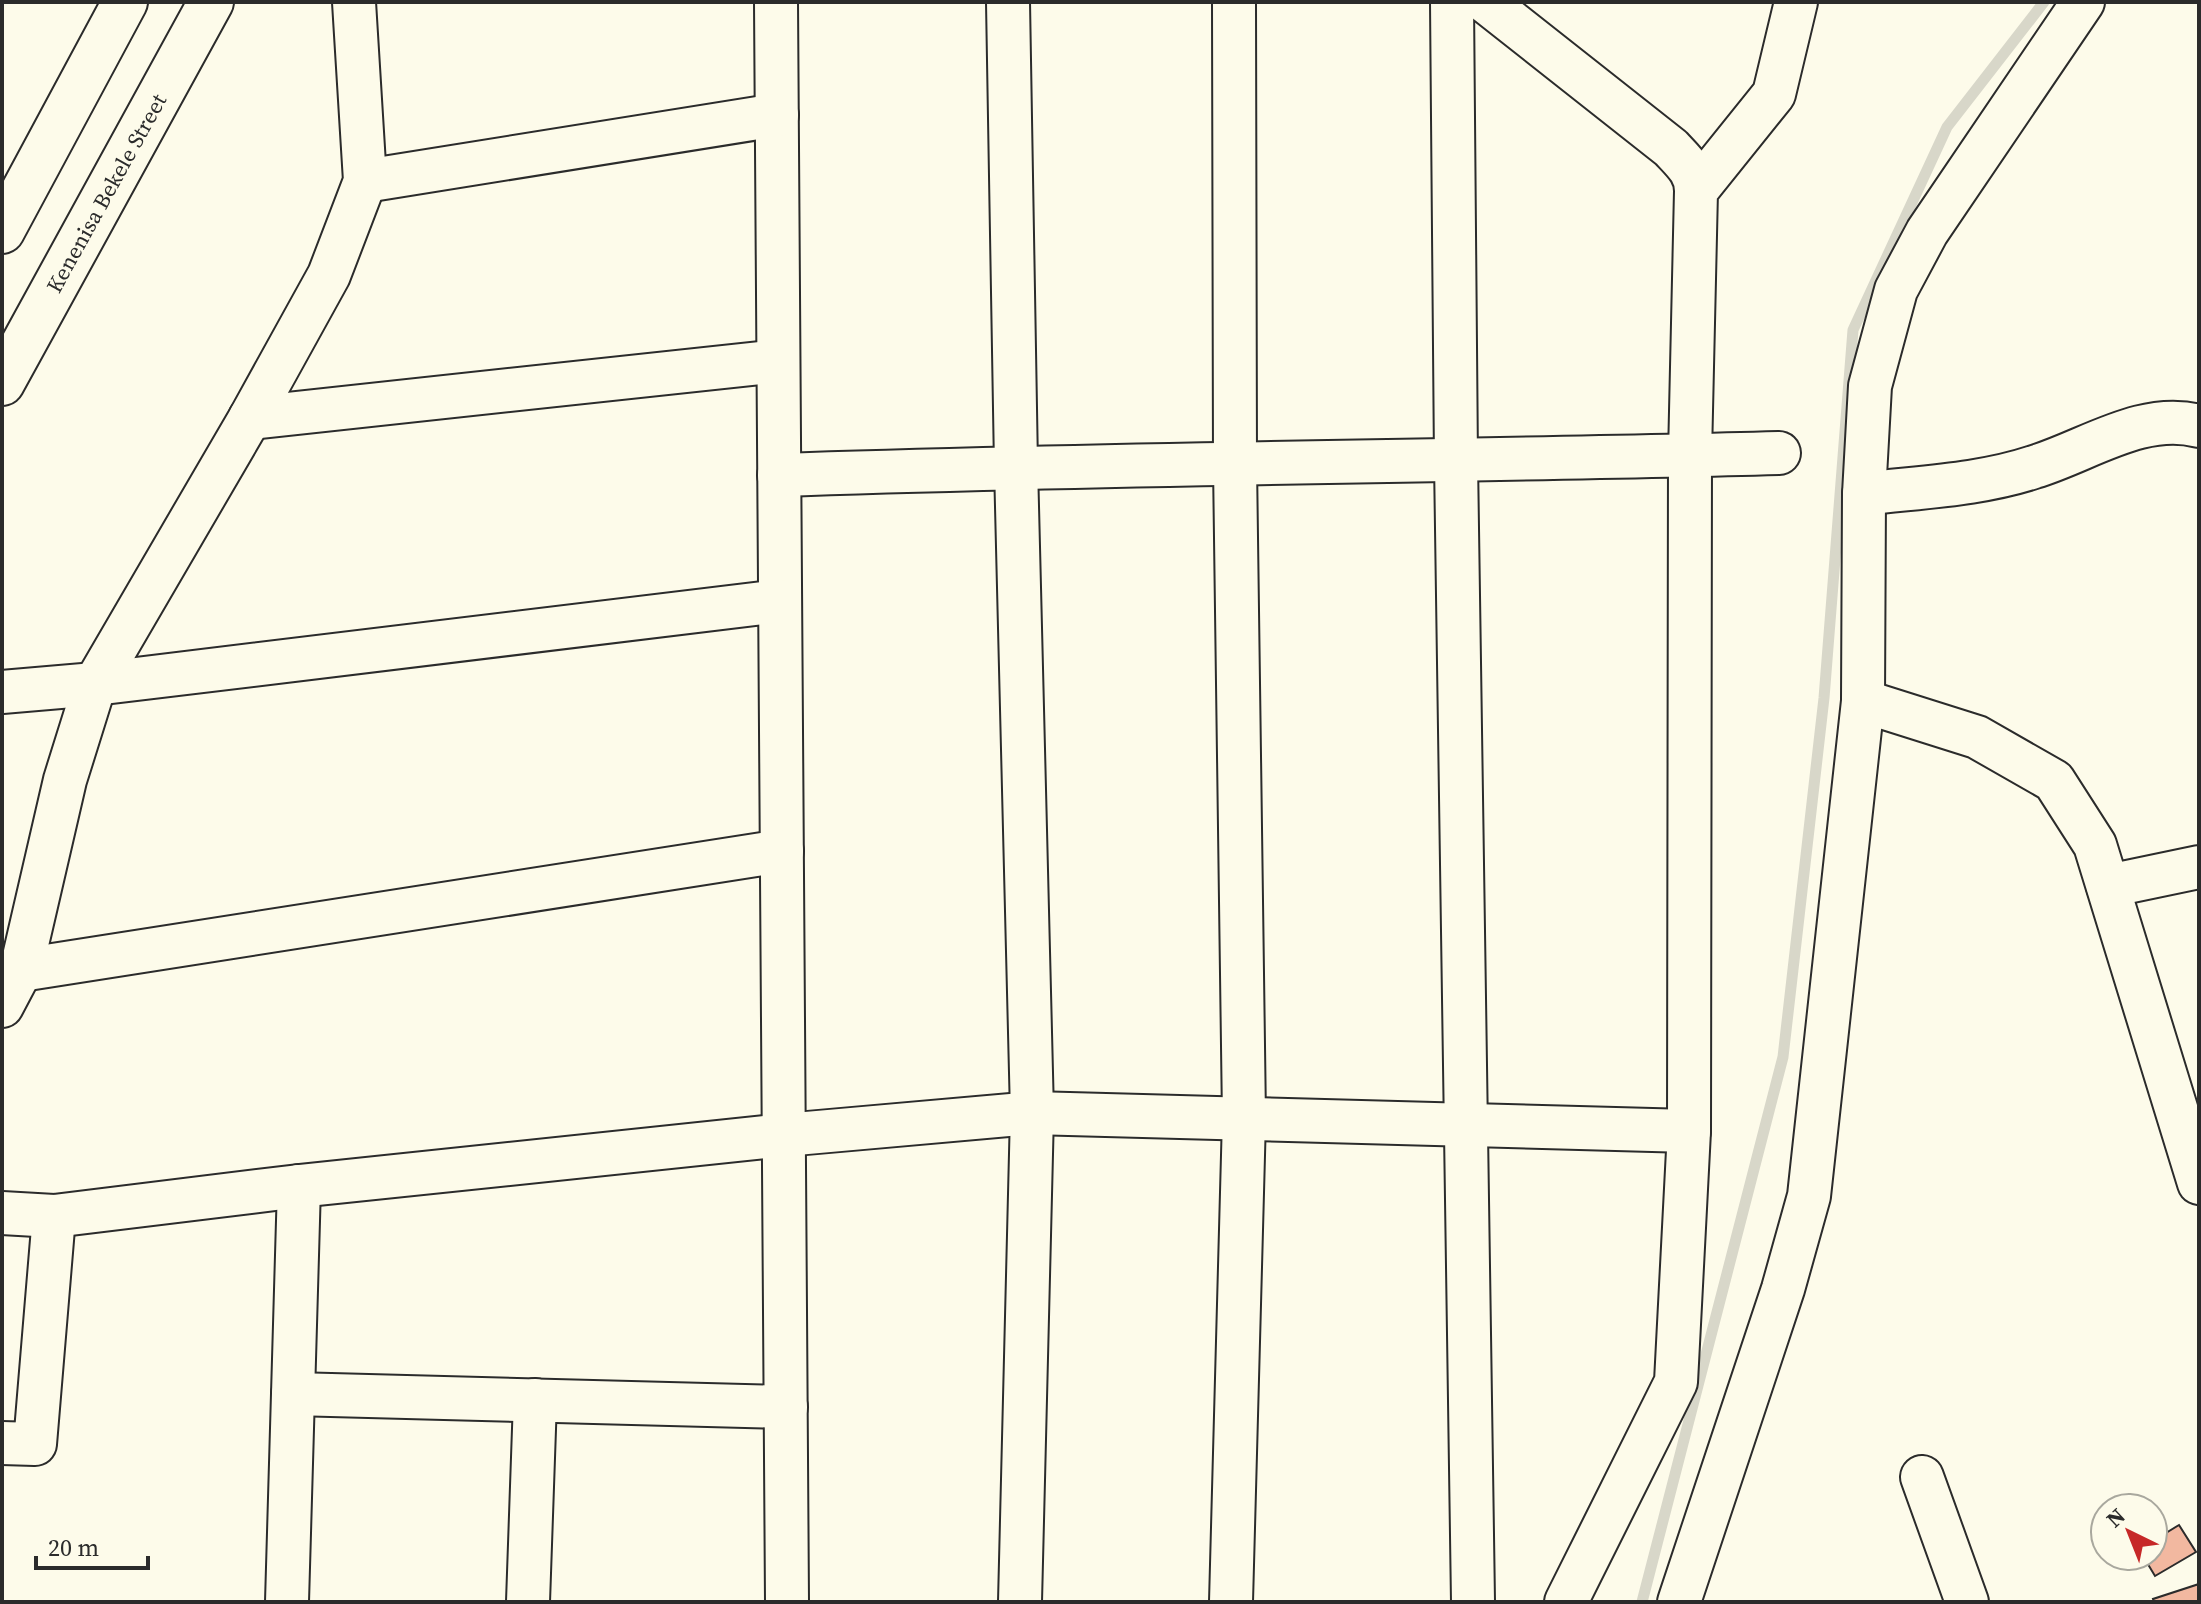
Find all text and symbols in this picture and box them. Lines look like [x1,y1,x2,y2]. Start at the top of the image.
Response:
street label: Kenenisa Bekele Street [39,87,174,298]
north arrow [2089,1492,2169,1572]
text: N [2099,1501,2131,1534]
scale bar [36,1520,148,1570]
text: 20 m [48,1531,99,1564]

